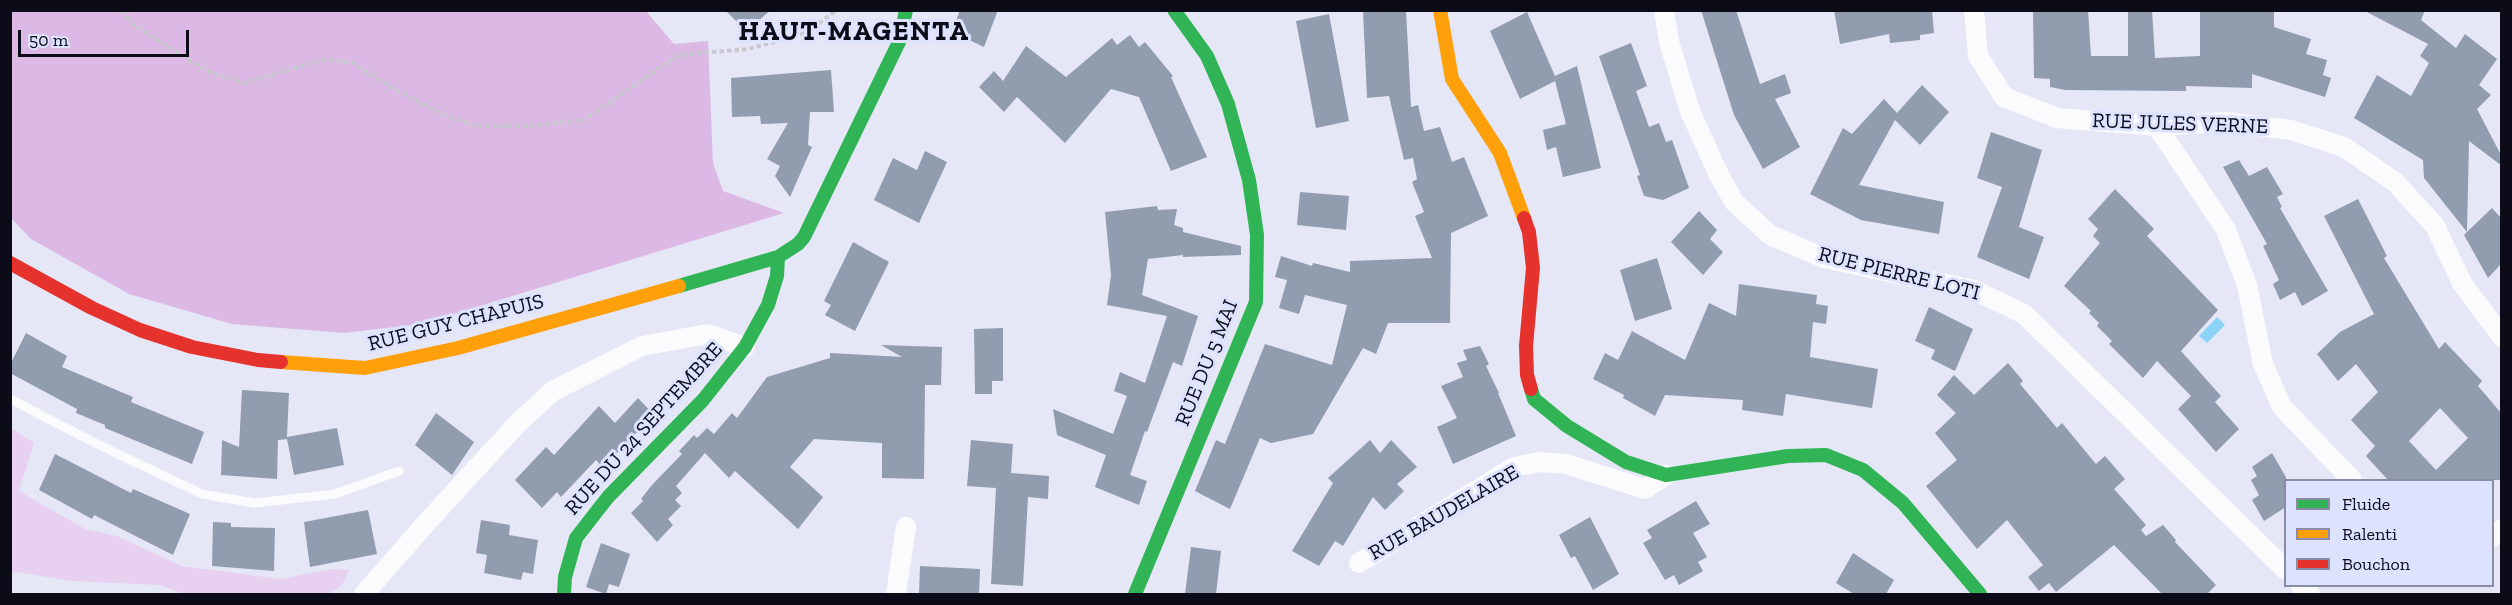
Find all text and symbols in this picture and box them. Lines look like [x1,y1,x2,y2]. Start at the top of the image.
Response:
district label: HAUT-MAGENTA [738,16,970,48]
scale bar [21,18,192,56]
text: 50 m [29,29,68,51]
street label: RUE JULES VERNE [2092,108,2268,140]
street label: RUE PIERRE LOTI [1816,242,1982,306]
street label: RUE GUY CHAPUIS [366,289,546,357]
street label: RUE DU 5 MAI [1170,296,1244,430]
street label: RUE DU 24 SEPTEMBRE [560,337,728,521]
street label: RUE BAUDELAIRE [1365,460,1523,566]
legend [2284,479,2494,587]
text: Fluide [2342,493,2390,515]
text: Ralenti [2342,523,2397,545]
text: Bouchon [2342,553,2410,575]

